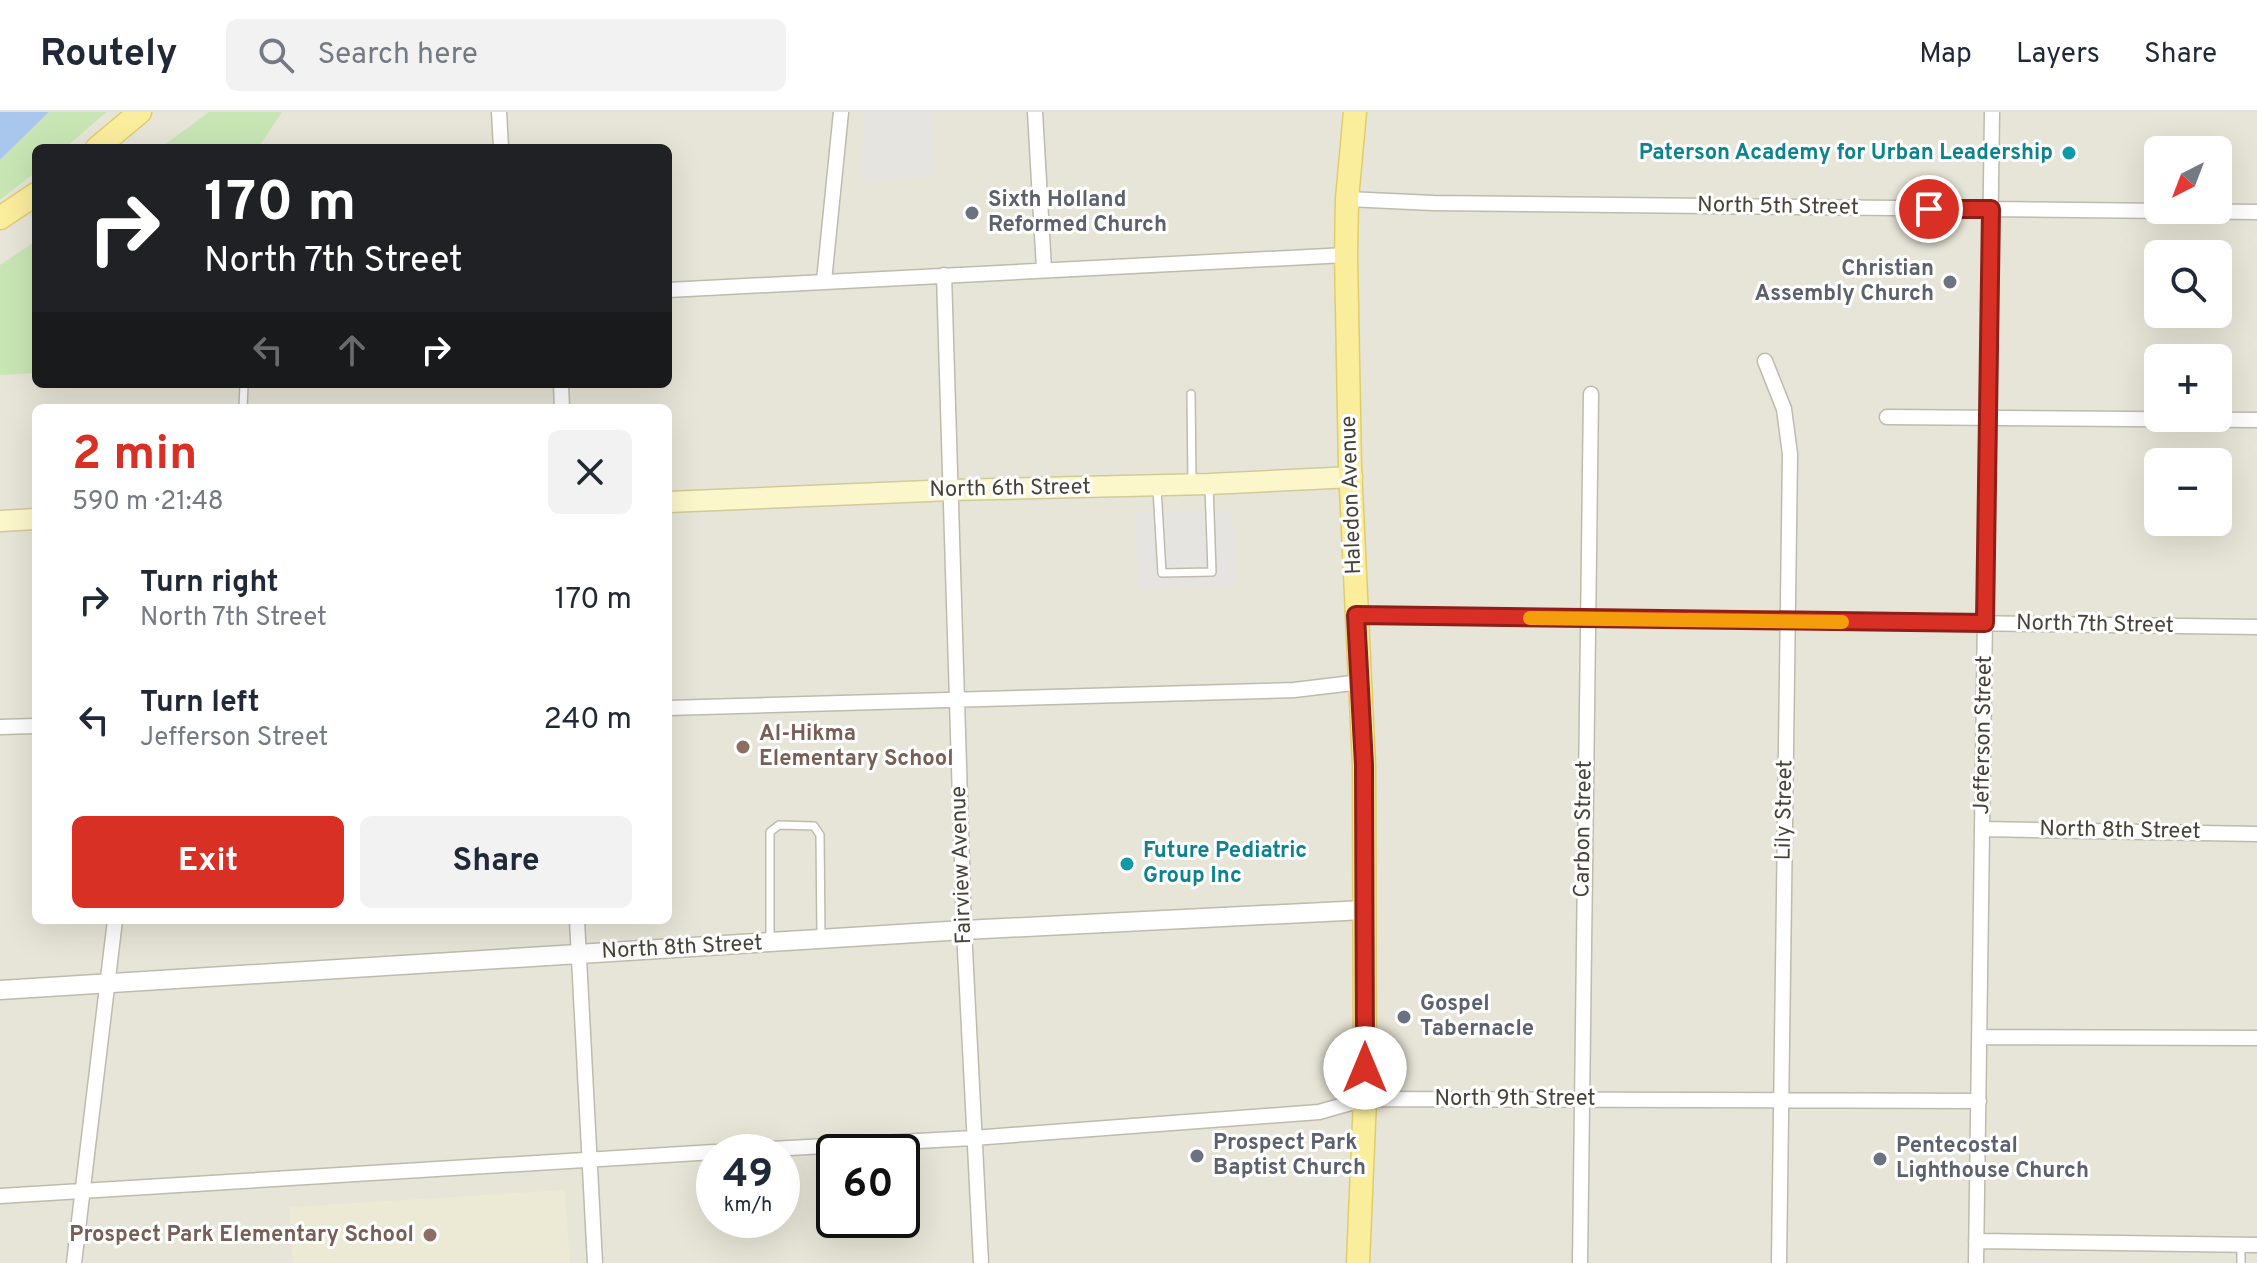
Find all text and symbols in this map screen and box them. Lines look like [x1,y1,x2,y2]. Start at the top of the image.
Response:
search box [226,19,786,91]
text: Routely [40,31,178,80]
icon: search [254,33,298,77]
text: Search here [318,37,478,74]
text: Map [1919,37,1972,73]
text: Layers [2016,37,2100,73]
text: Share [2144,37,2217,73]
north arrow [2144,136,2232,224]
map controls [2144,136,2232,536]
place label: Paterson Academy for Urban Leadership [1639,140,2053,167]
marker: Paterson Academy for Urban Leadership [2060,144,2078,162]
text: 170 m [204,170,356,240]
pin [1895,175,1963,243]
icon: right [72,176,176,280]
place label: Sixth Holland Reformed Church [988,187,1167,239]
icon: arrive [1907,187,1951,231]
street label: North 5th Street [1697,192,1859,222]
marker: Sixth Holland Reformed Church [963,204,981,222]
text: North 7th Street [204,239,463,285]
button: search [2144,240,2232,328]
place label: Christian Assembly Church [1755,256,1934,308]
marker: Christian Assembly Church [1941,273,1959,291]
icon: left [246,328,290,372]
icon: ahead [330,328,374,372]
icon: right [414,328,458,372]
button: + [2144,344,2232,432]
street label: Haledon Avenue [1336,415,1368,575]
text: 2 min [72,426,197,486]
button: close [548,430,632,514]
button: − [2144,448,2232,536]
street label: North 6th Street [929,474,1091,504]
text: 590 m · 21:48 [72,486,224,519]
text: Turn right [140,565,278,602]
icon: right [72,578,116,622]
text: 170 m [554,582,632,619]
text: North 7th Street [140,602,327,635]
street label: North 7th Street [2016,610,2174,640]
street label: Jefferson Street [1969,655,1999,815]
text: Turn left [140,685,260,722]
icon: left [72,698,116,742]
text: 240 m [544,702,632,739]
place label: Al-Hikma Elementary School [759,721,954,773]
text: Jefferson Street [140,722,328,755]
marker: Al-Hikma Elementary School [734,738,752,756]
street label: Lily Street [1771,759,1799,861]
street label: Carbon Street [1569,760,1599,898]
street label: Fairview Avenue [946,785,978,945]
button: Exit [72,816,344,908]
button: Share [360,816,632,908]
street label: North 8th Street [2039,816,2201,846]
place label: Future Pediatric Group Inc [1143,838,1307,890]
marker: Future Pediatric Group Inc [1118,855,1136,873]
street label: North 8th Street [601,930,763,966]
place label: Gospel Tabernacle [1420,991,1534,1043]
marker: Gospel Tabernacle [1395,1008,1413,1026]
position arrow [1323,1026,1407,1110]
street label: North 9th Street [1434,1086,1596,1113]
place label: Prospect Park Baptist Church [1213,1130,1366,1182]
place label: Pentecostal Lighthouse Church [1896,1133,2089,1185]
speed limit sign: 60 [816,1134,920,1238]
marker: Prospect Park Baptist Church [1188,1147,1206,1165]
marker: Pentecostal Lighthouse Church [1871,1150,1889,1168]
text: 49 [723,1151,773,1201]
text: km/h [724,1193,772,1219]
place label: Prospect Park Elementary School [69,1222,414,1249]
marker: Prospect Park Elementary School [421,1226,439,1244]

